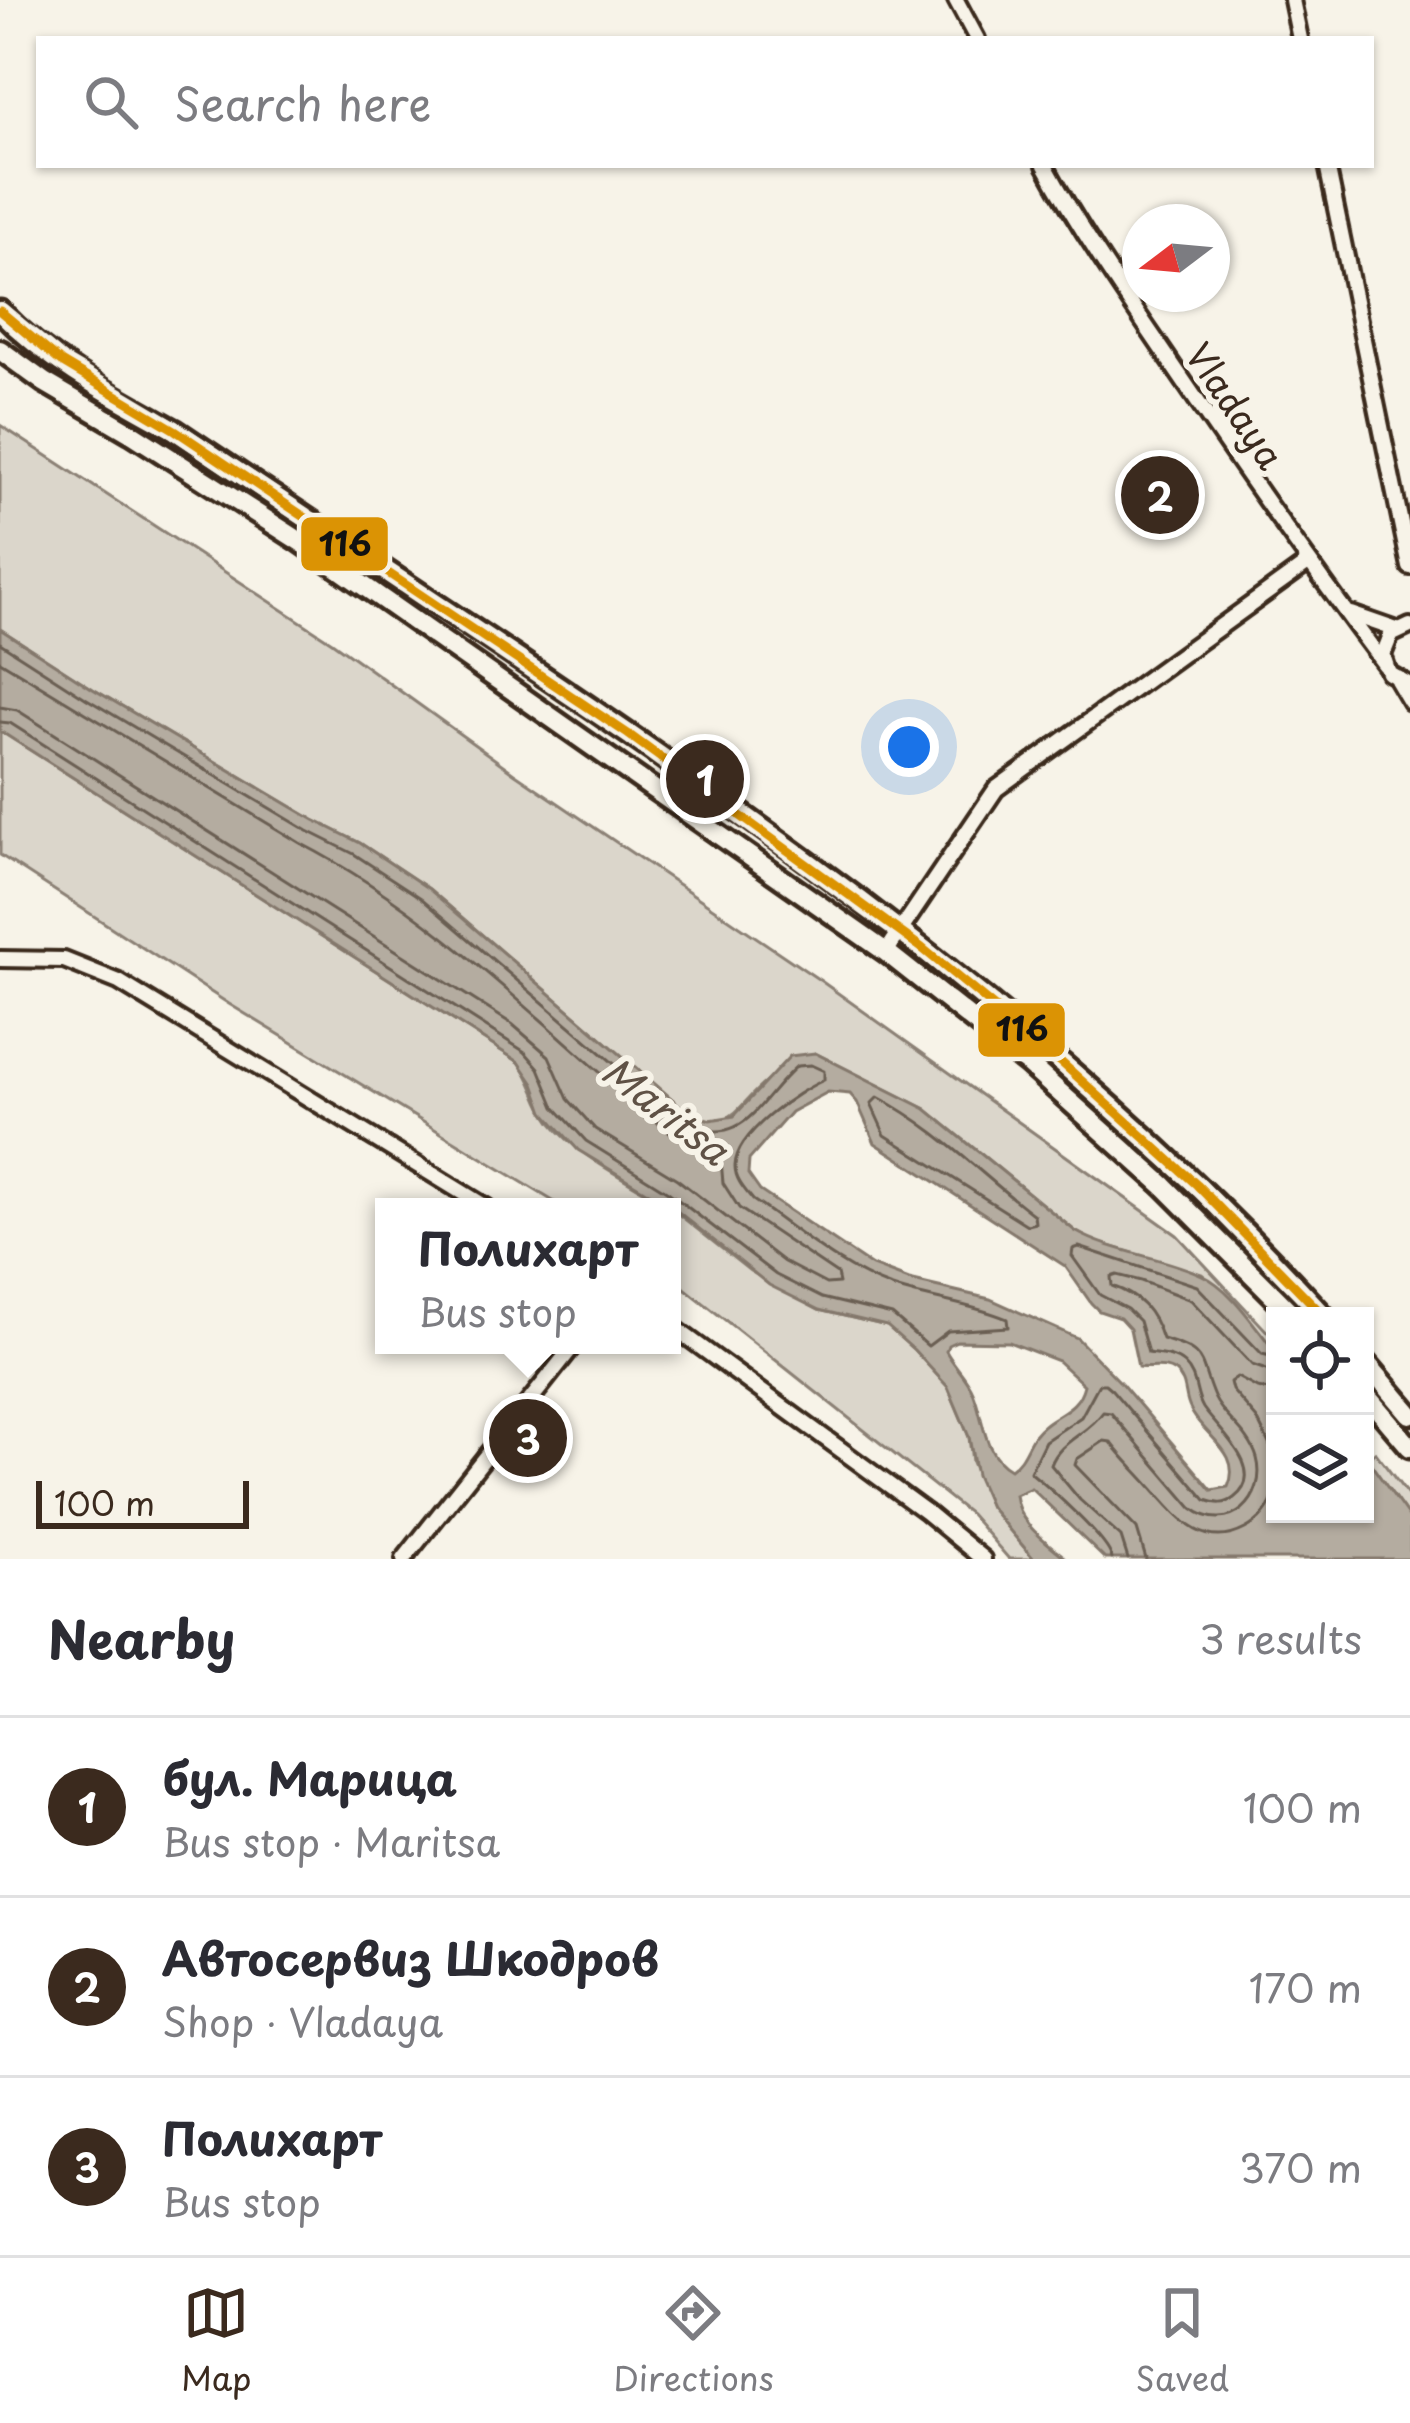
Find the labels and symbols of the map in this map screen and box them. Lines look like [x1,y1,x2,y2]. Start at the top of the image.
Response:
north arrow [1122,204,1230,312]
street label: Vladaya [1174,331,1298,479]
pin: 2 [1121,450,1199,540]
line badge: 116 [299,515,390,573]
text: 116 [318,517,372,567]
your location [879,717,939,777]
pin: 1 [666,734,744,824]
line badge: 116 [976,1001,1067,1059]
text: 116 [995,1002,1049,1052]
water label: Maritsa [591,1041,744,1179]
pin: 3 [489,1393,567,1483]
scale bar [36,1475,249,1528]

